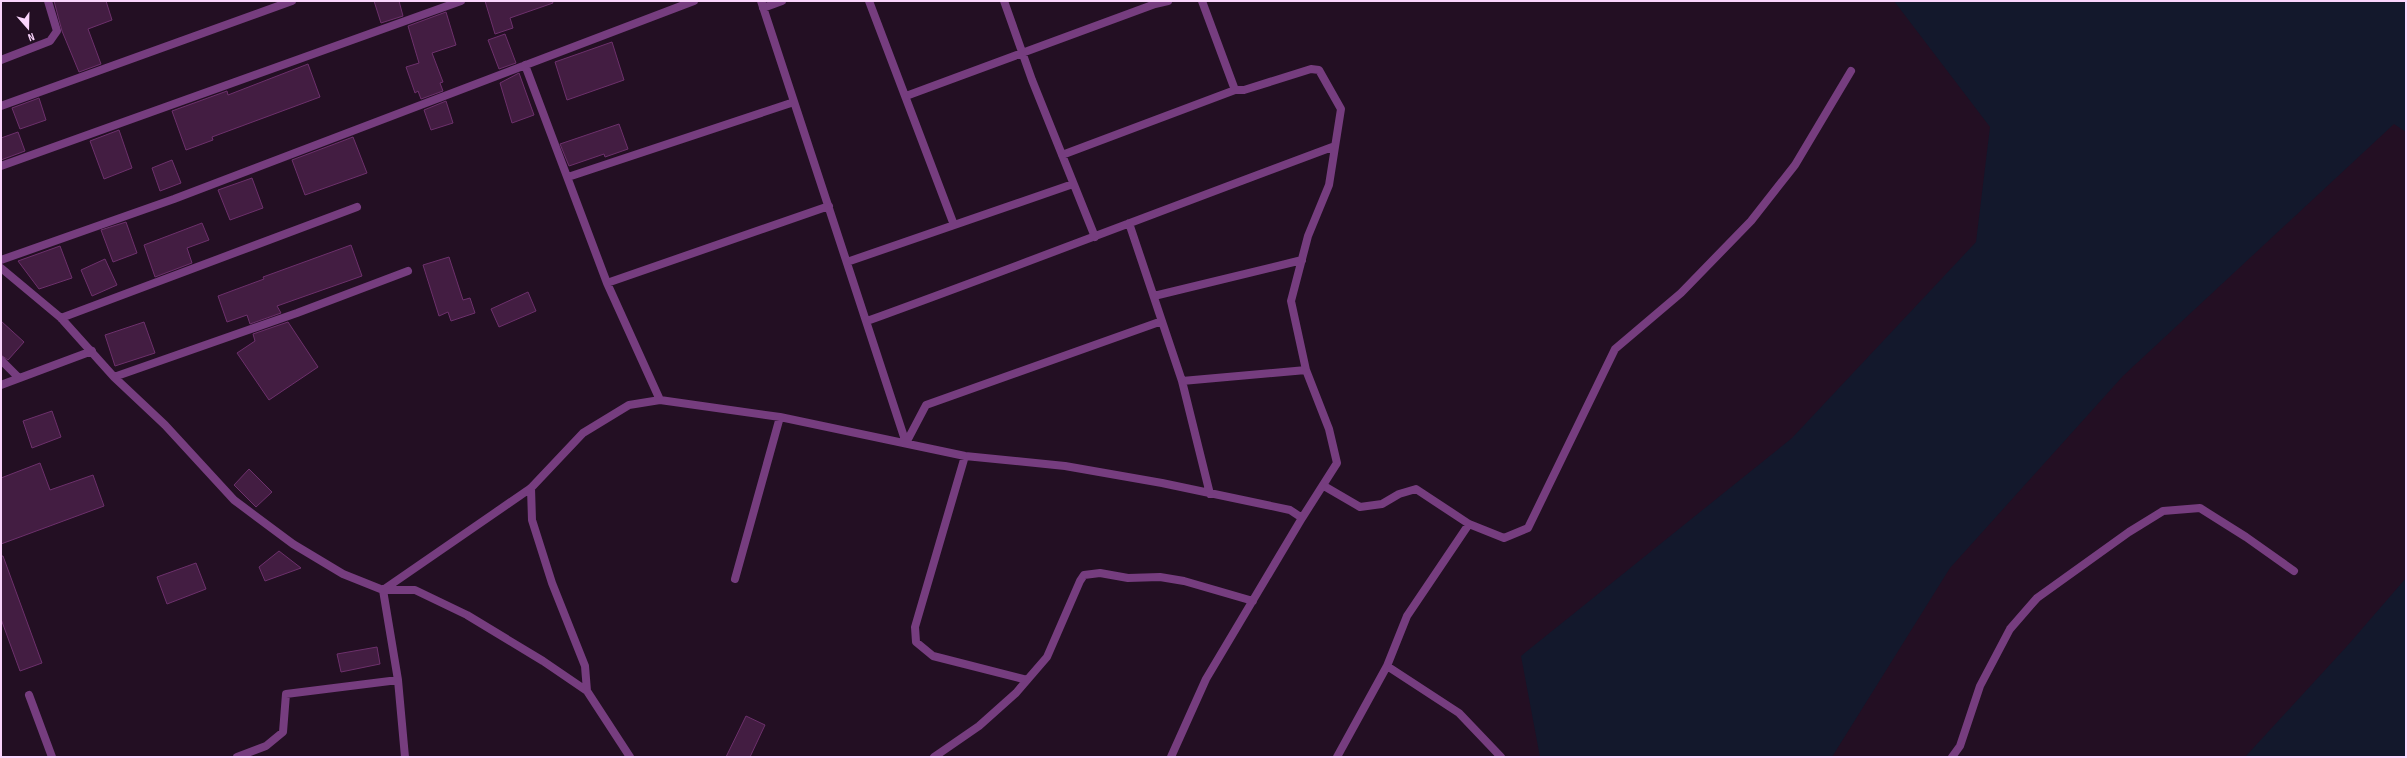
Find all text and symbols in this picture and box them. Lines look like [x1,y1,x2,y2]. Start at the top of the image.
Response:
north arrow [8,8,48,48]
text: N [26,30,36,44]

